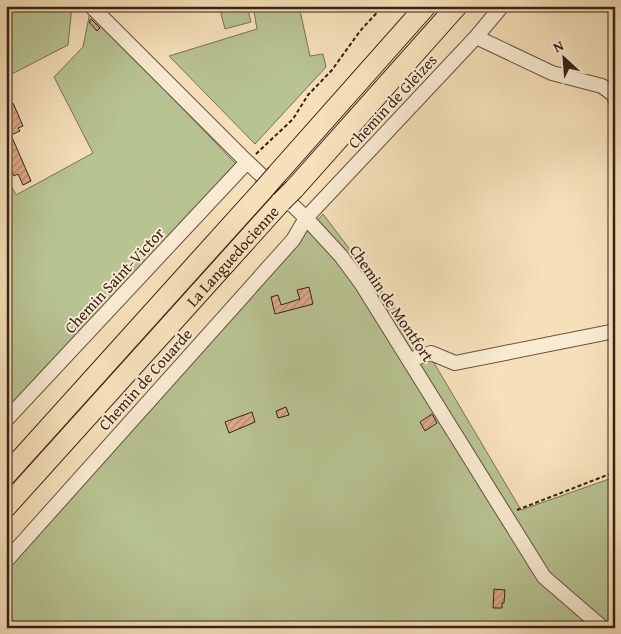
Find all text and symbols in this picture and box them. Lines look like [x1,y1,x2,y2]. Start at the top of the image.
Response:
north arrow [538,32,588,82]
text: N [550,35,567,57]
street label: Chemin de Gleizes [342,48,442,154]
street label: La Languedocienne [180,200,284,312]
street label: Chemin Saint-Victor [58,221,170,339]
street label: Chemin de Montfort [344,240,440,366]
street label: Chemin de Couarde [92,323,198,435]

